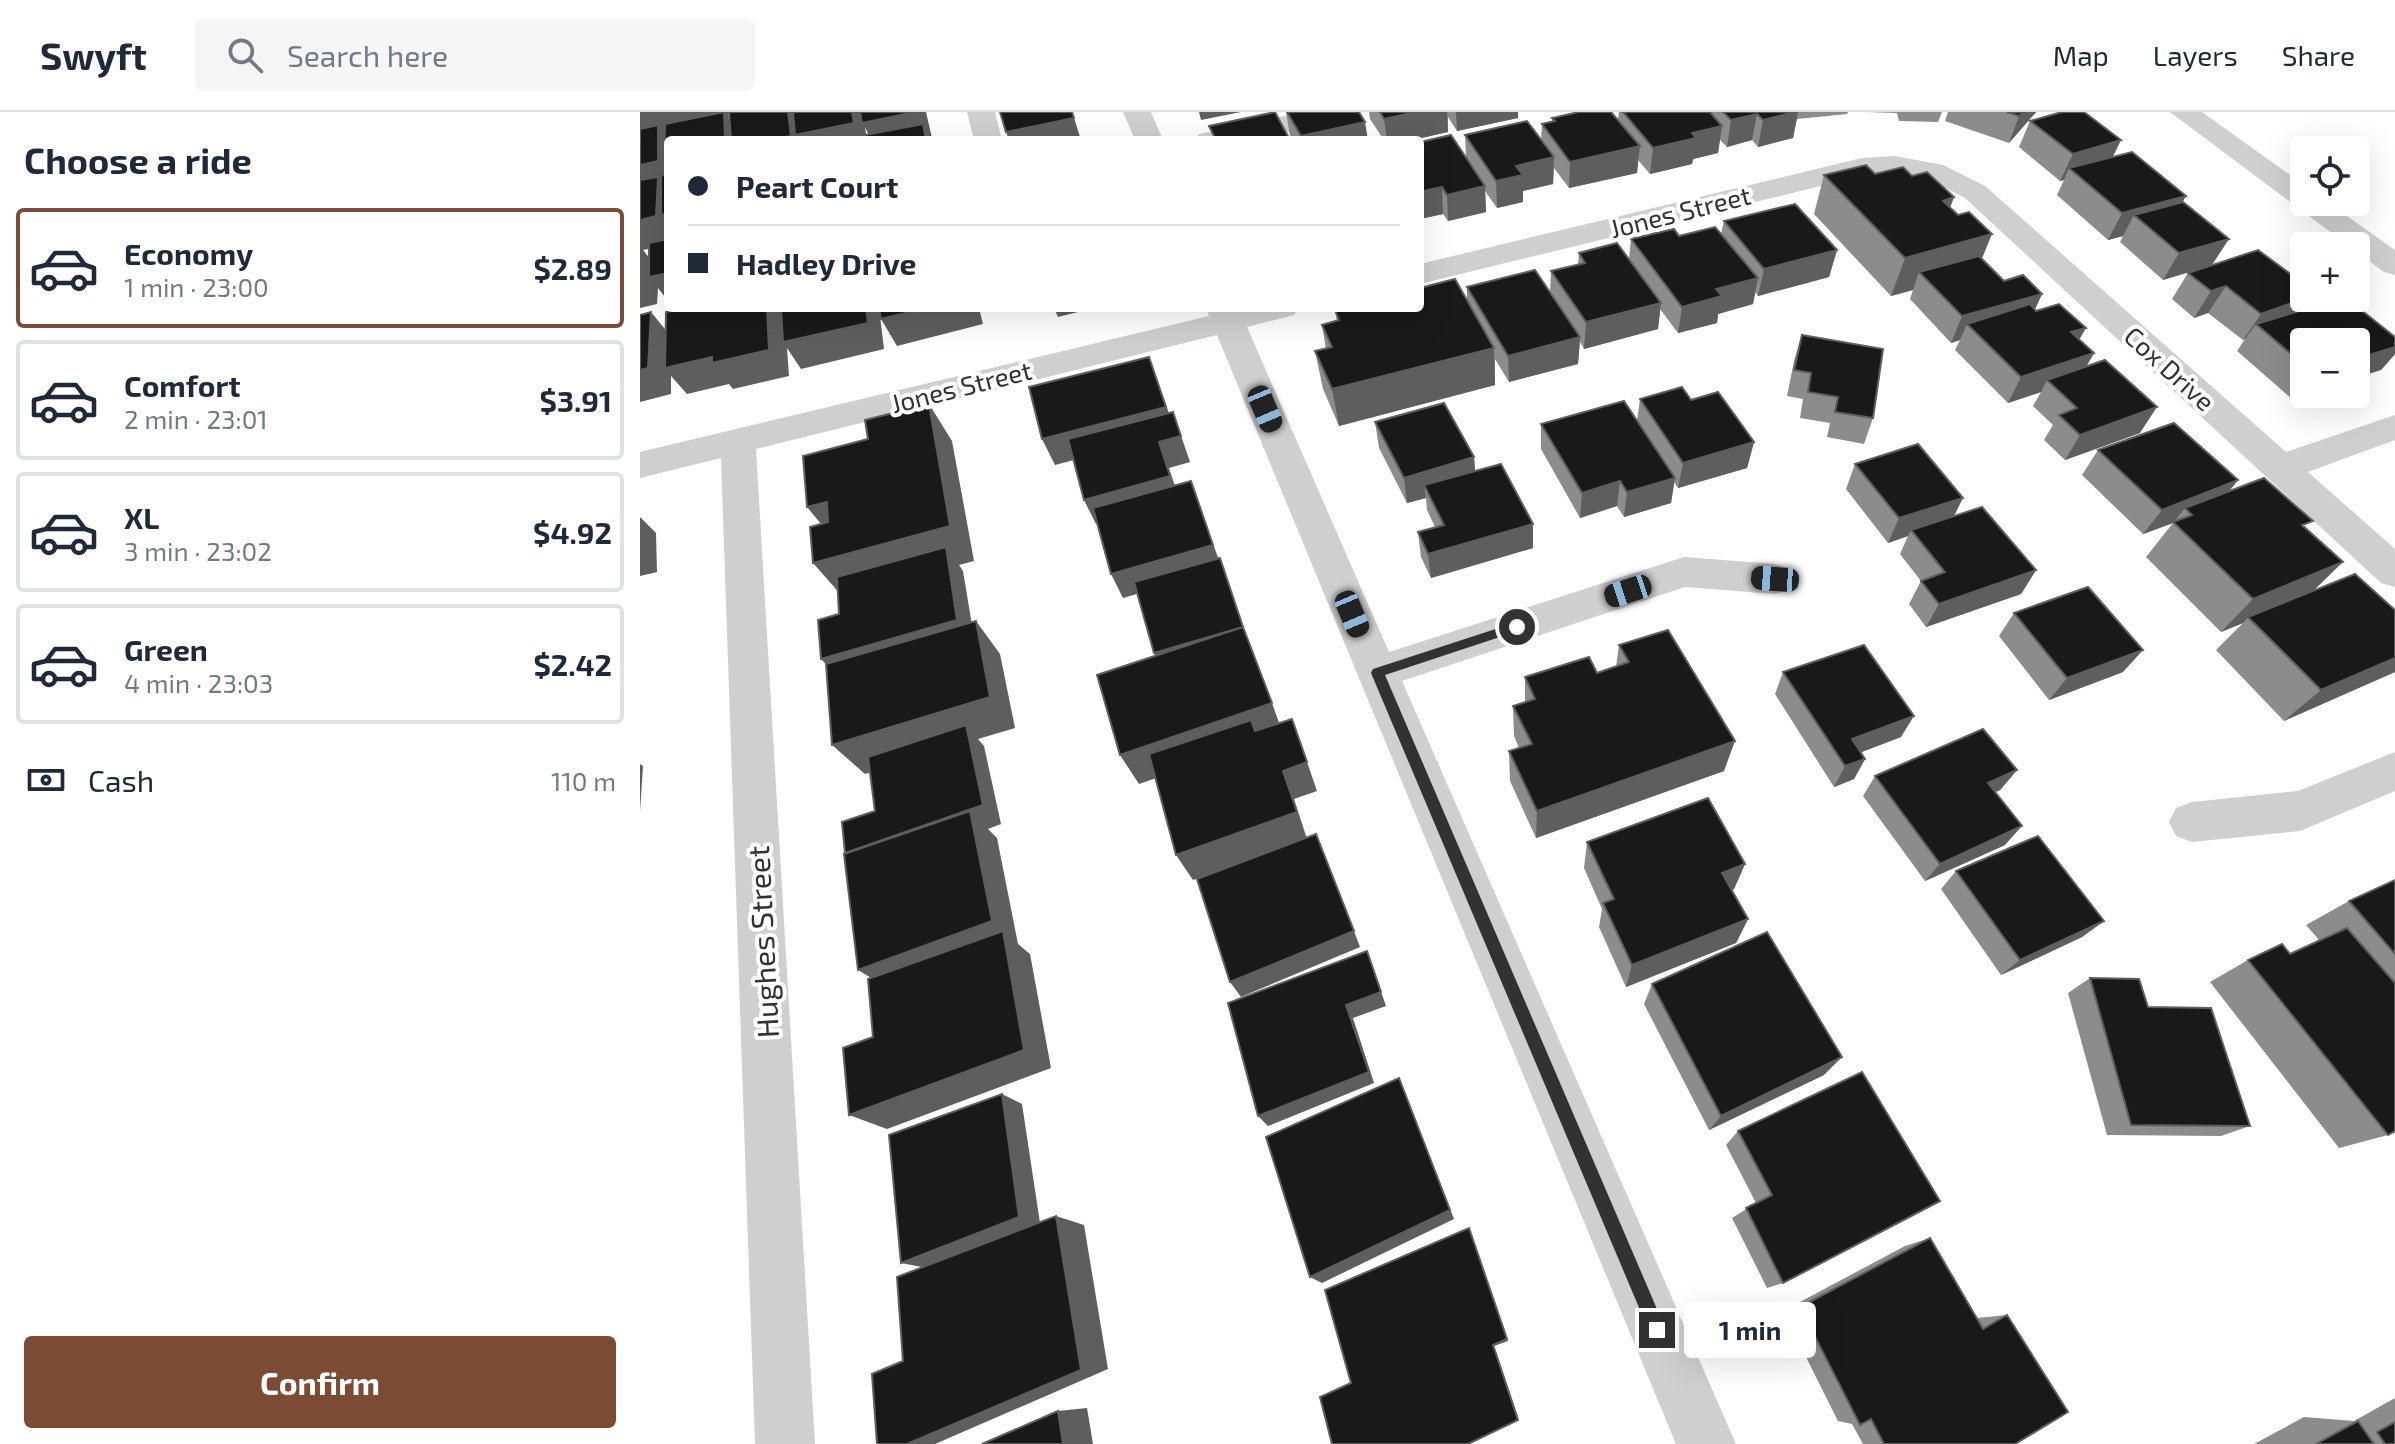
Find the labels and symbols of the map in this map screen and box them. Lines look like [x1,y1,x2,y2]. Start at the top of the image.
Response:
street label: Jones Street [1606,179,1754,243]
street label: Cox Drive [2119,319,2221,417]
street label: Jones Street [887,354,1035,418]
car [1245,382,1285,436]
car [1750,565,1800,593]
car [1601,572,1655,610]
car [1332,587,1372,641]
route start [1499,609,1535,645]
street label: Hughes Street [739,845,785,1039]
callout: 1 min [1685,1302,1817,1358]
route end [1639,1312,1675,1348]

